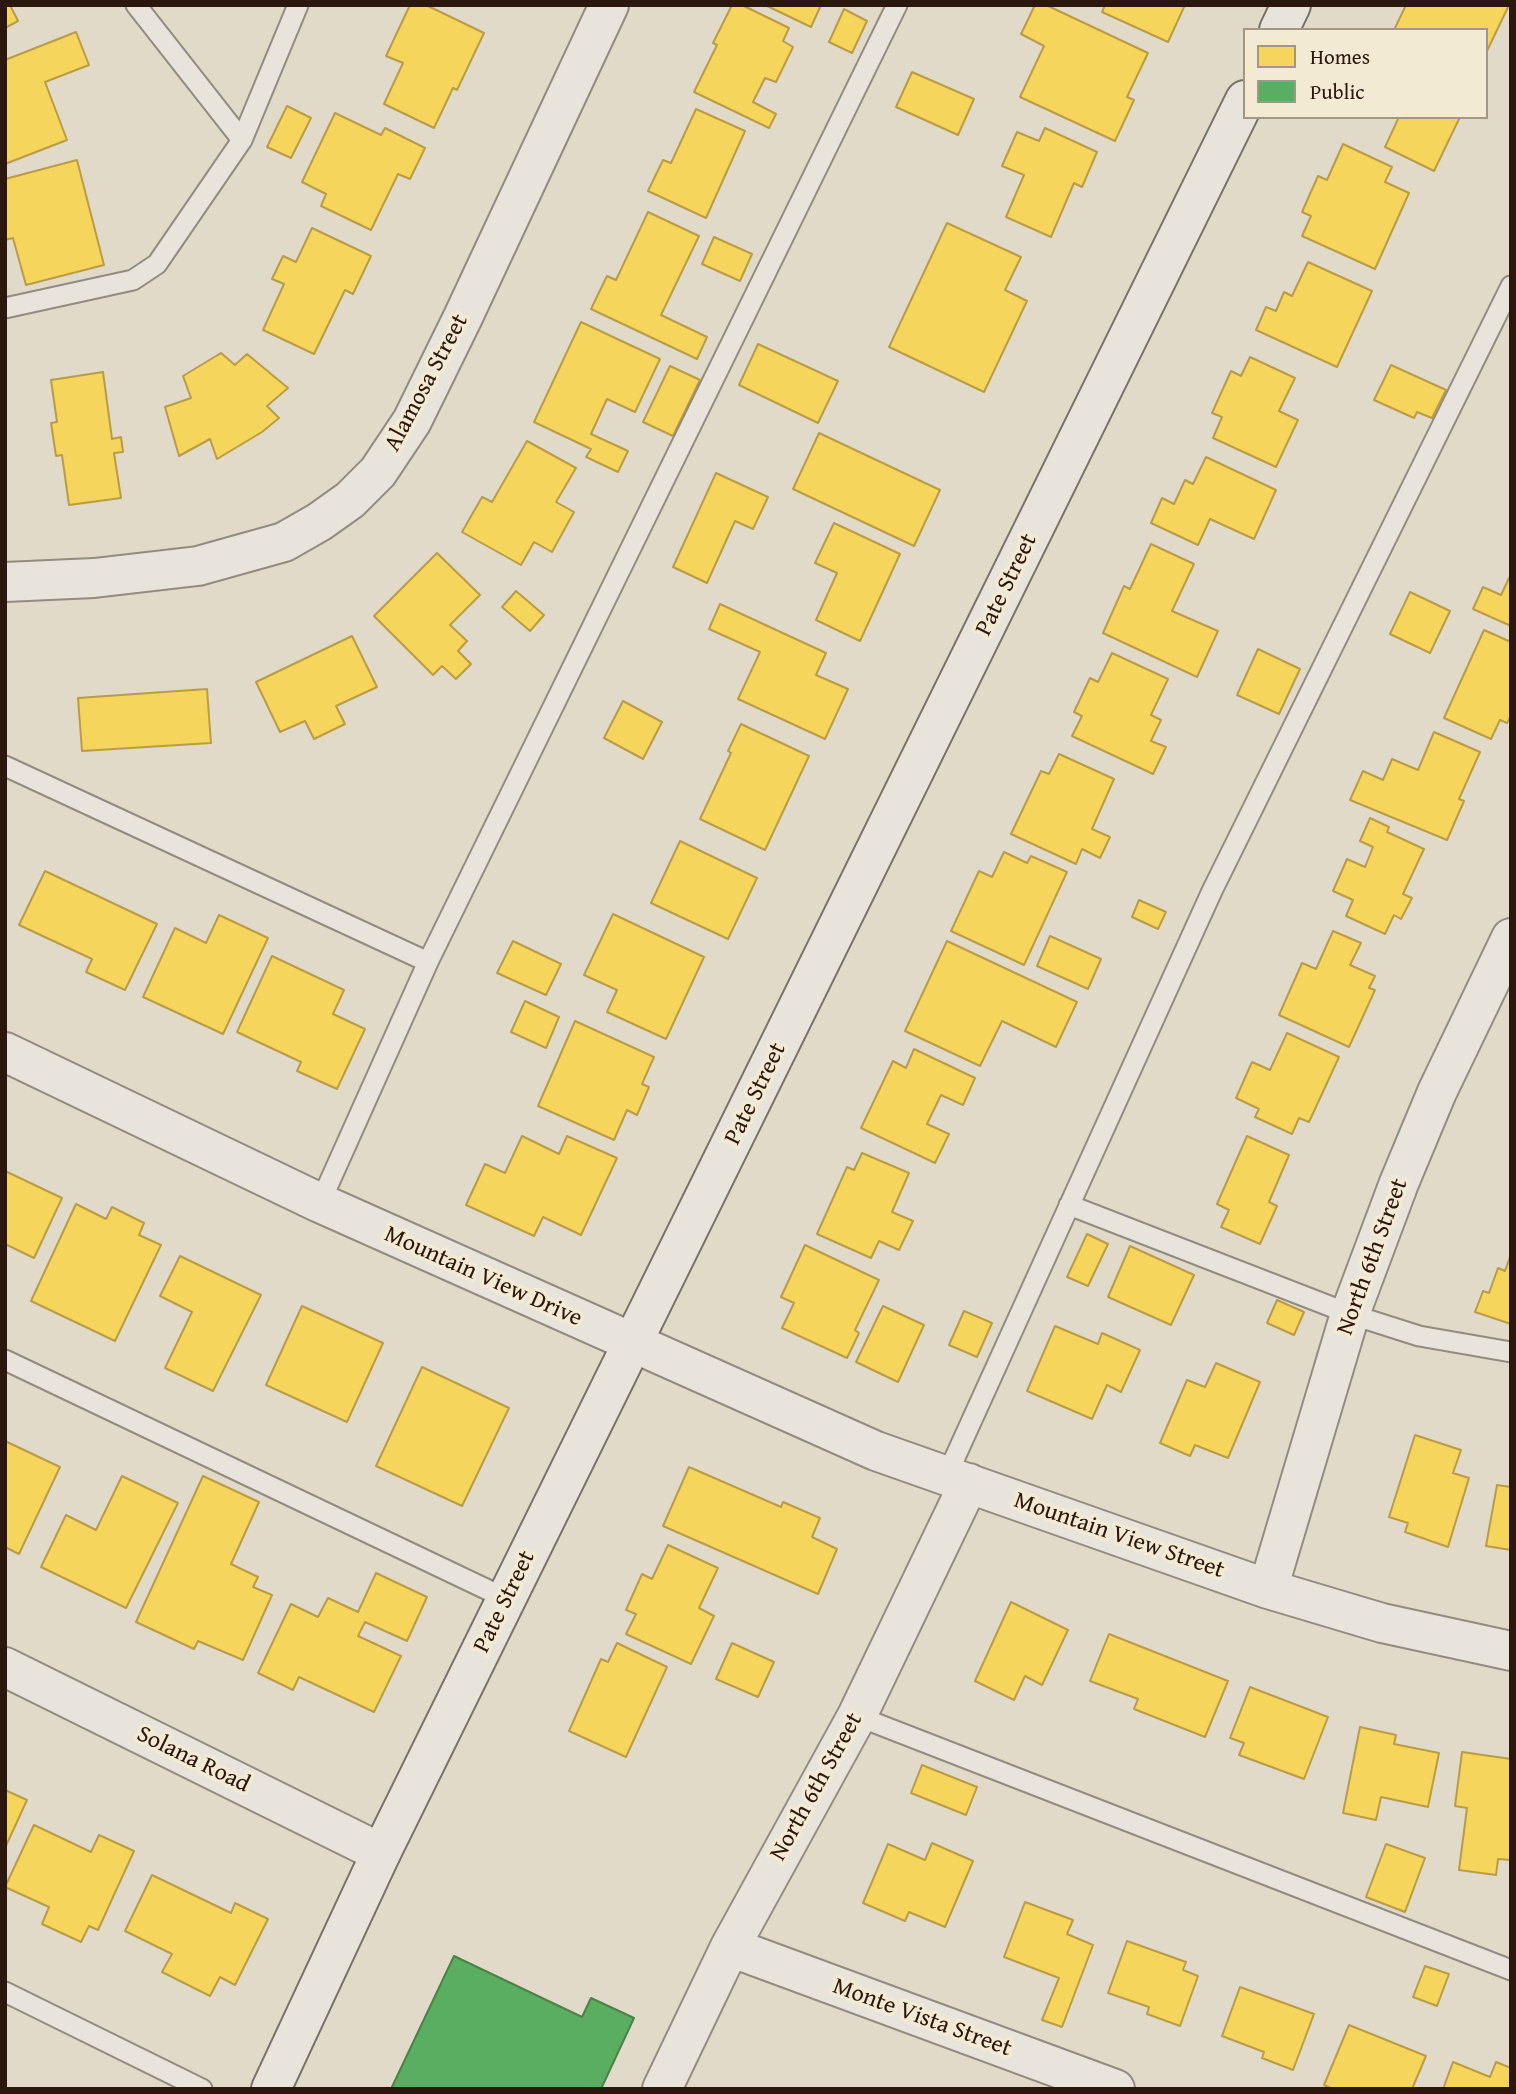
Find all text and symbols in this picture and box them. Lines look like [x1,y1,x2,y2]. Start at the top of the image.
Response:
legend [1243,28,1488,119]
text: Homes [1310,41,1370,72]
text: Public [1310,76,1365,107]
street label: Alamosa Street [379,309,475,457]
street label: Pate Street [970,529,1044,641]
street label: Pate Street [719,1038,793,1150]
street label: North 6th Street [1331,1175,1415,1339]
street label: Mountain View Drive [380,1220,586,1334]
street label: Mountain View Street [1010,1486,1228,1586]
street label: Pate Street [468,1546,542,1658]
street label: North 6th Street [765,1708,869,1866]
street label: Solana Road [132,1720,254,1800]
street label: Monte Vista Street [829,1972,1015,2064]

